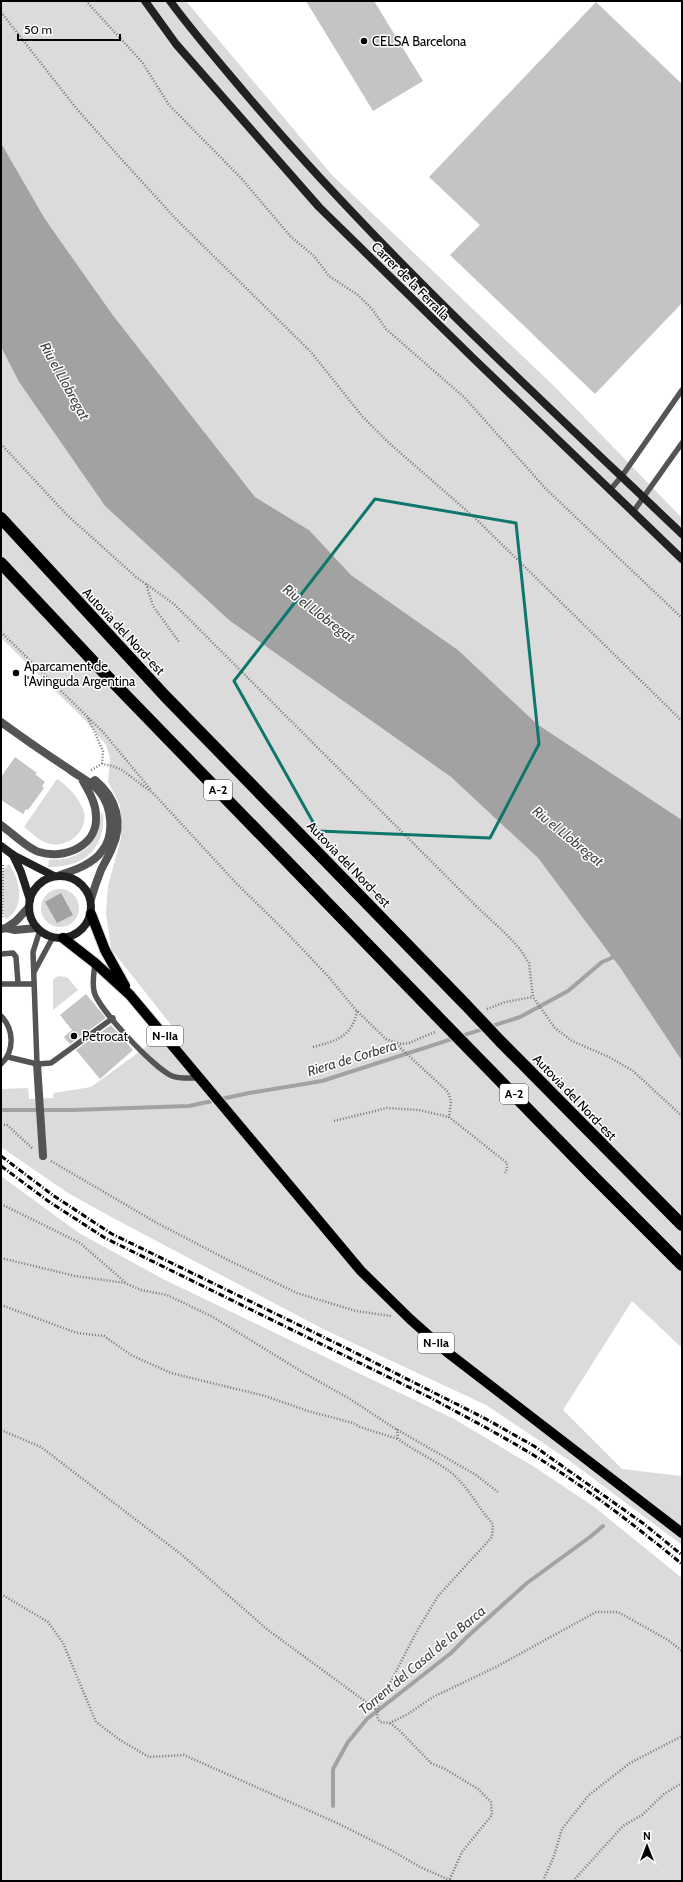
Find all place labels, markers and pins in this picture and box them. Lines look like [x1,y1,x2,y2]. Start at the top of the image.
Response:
place label: CELSA Barcelona [372,33,467,49]
marker: CELSA Barcelona [359,36,369,46]
place label: Aparcament de l'Avinguda Argentina [24,658,136,689]
marker: Aparcament de l'Avinguda Argentina [11,668,21,678]
place label: Petrocat [82,1028,128,1044]
marker: Petrocat [69,1031,79,1041]

